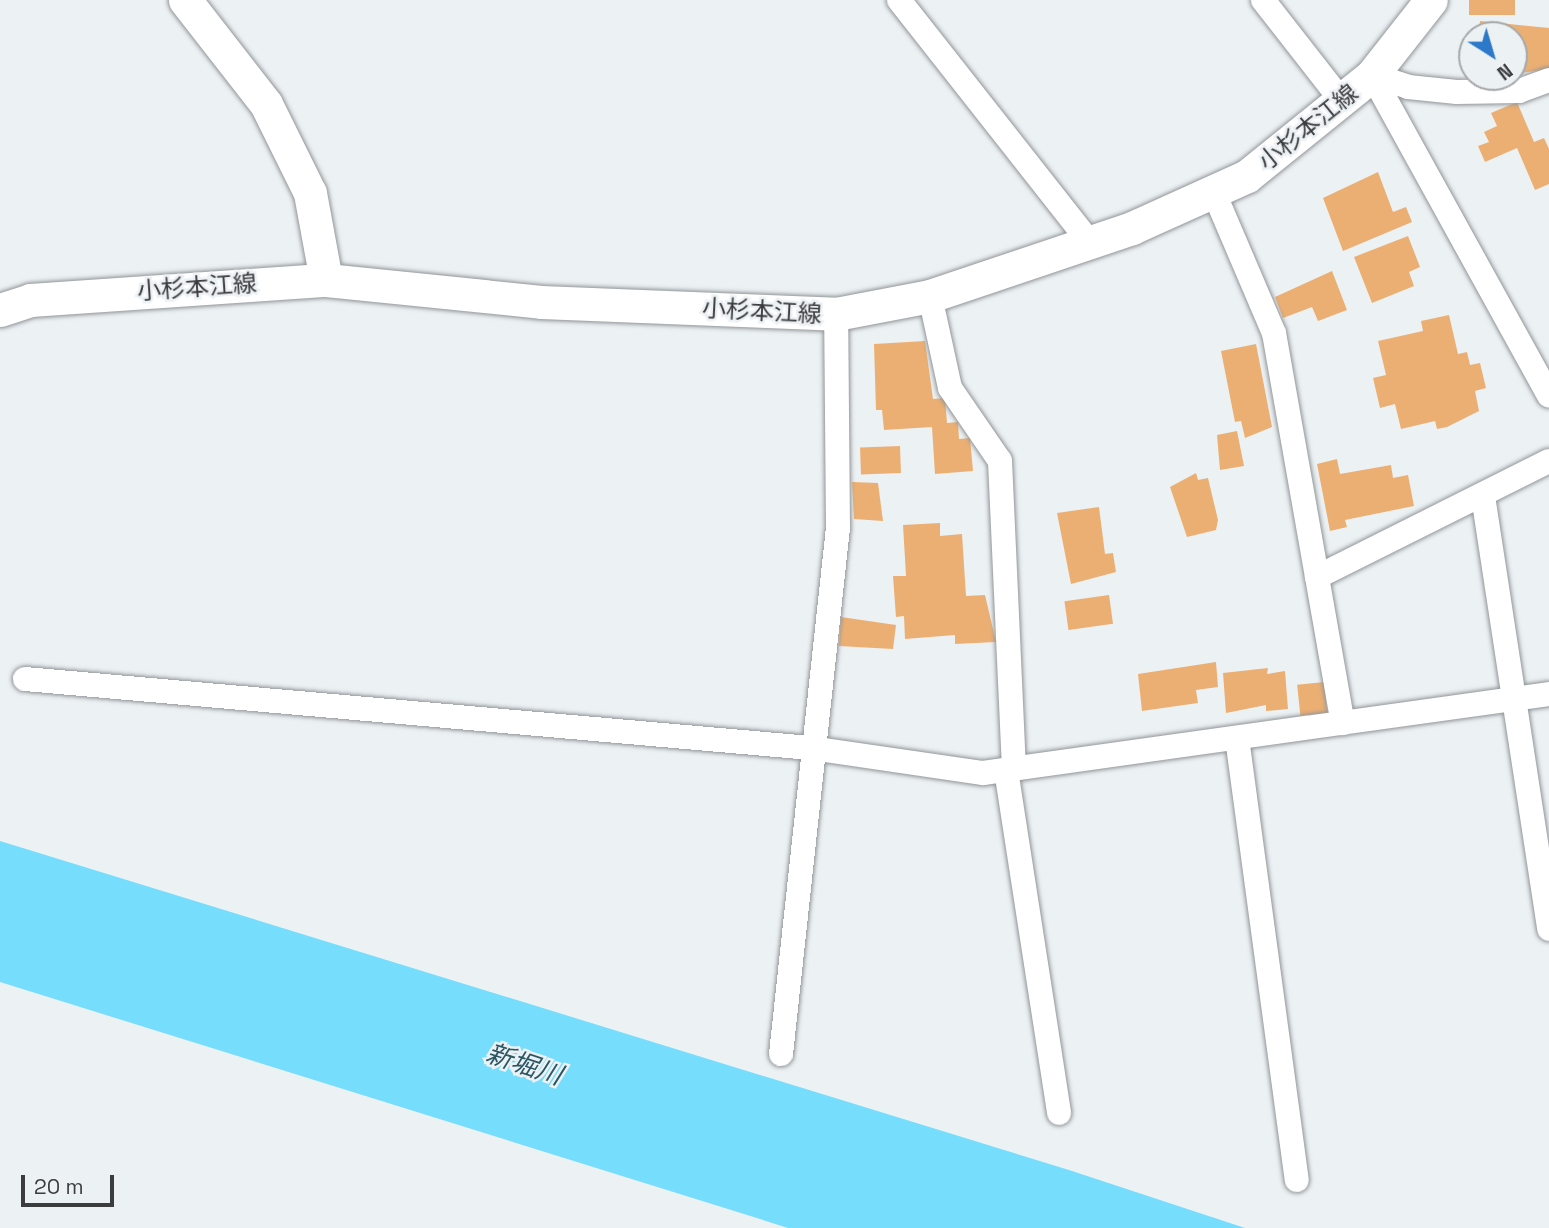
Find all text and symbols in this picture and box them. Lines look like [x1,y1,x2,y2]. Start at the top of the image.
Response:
north arrow [1458,21,1528,91]
text: N [1492,58,1517,85]
street label: 小杉本江線 [1252,78,1364,176]
street label: 小杉本江線 [136,268,258,306]
street label: 小杉本江線 [701,293,823,329]
water label: 新堀川 [482,1038,566,1092]
scale bar [24,1162,117,1206]
text: 20 m [34,1173,84,1200]

